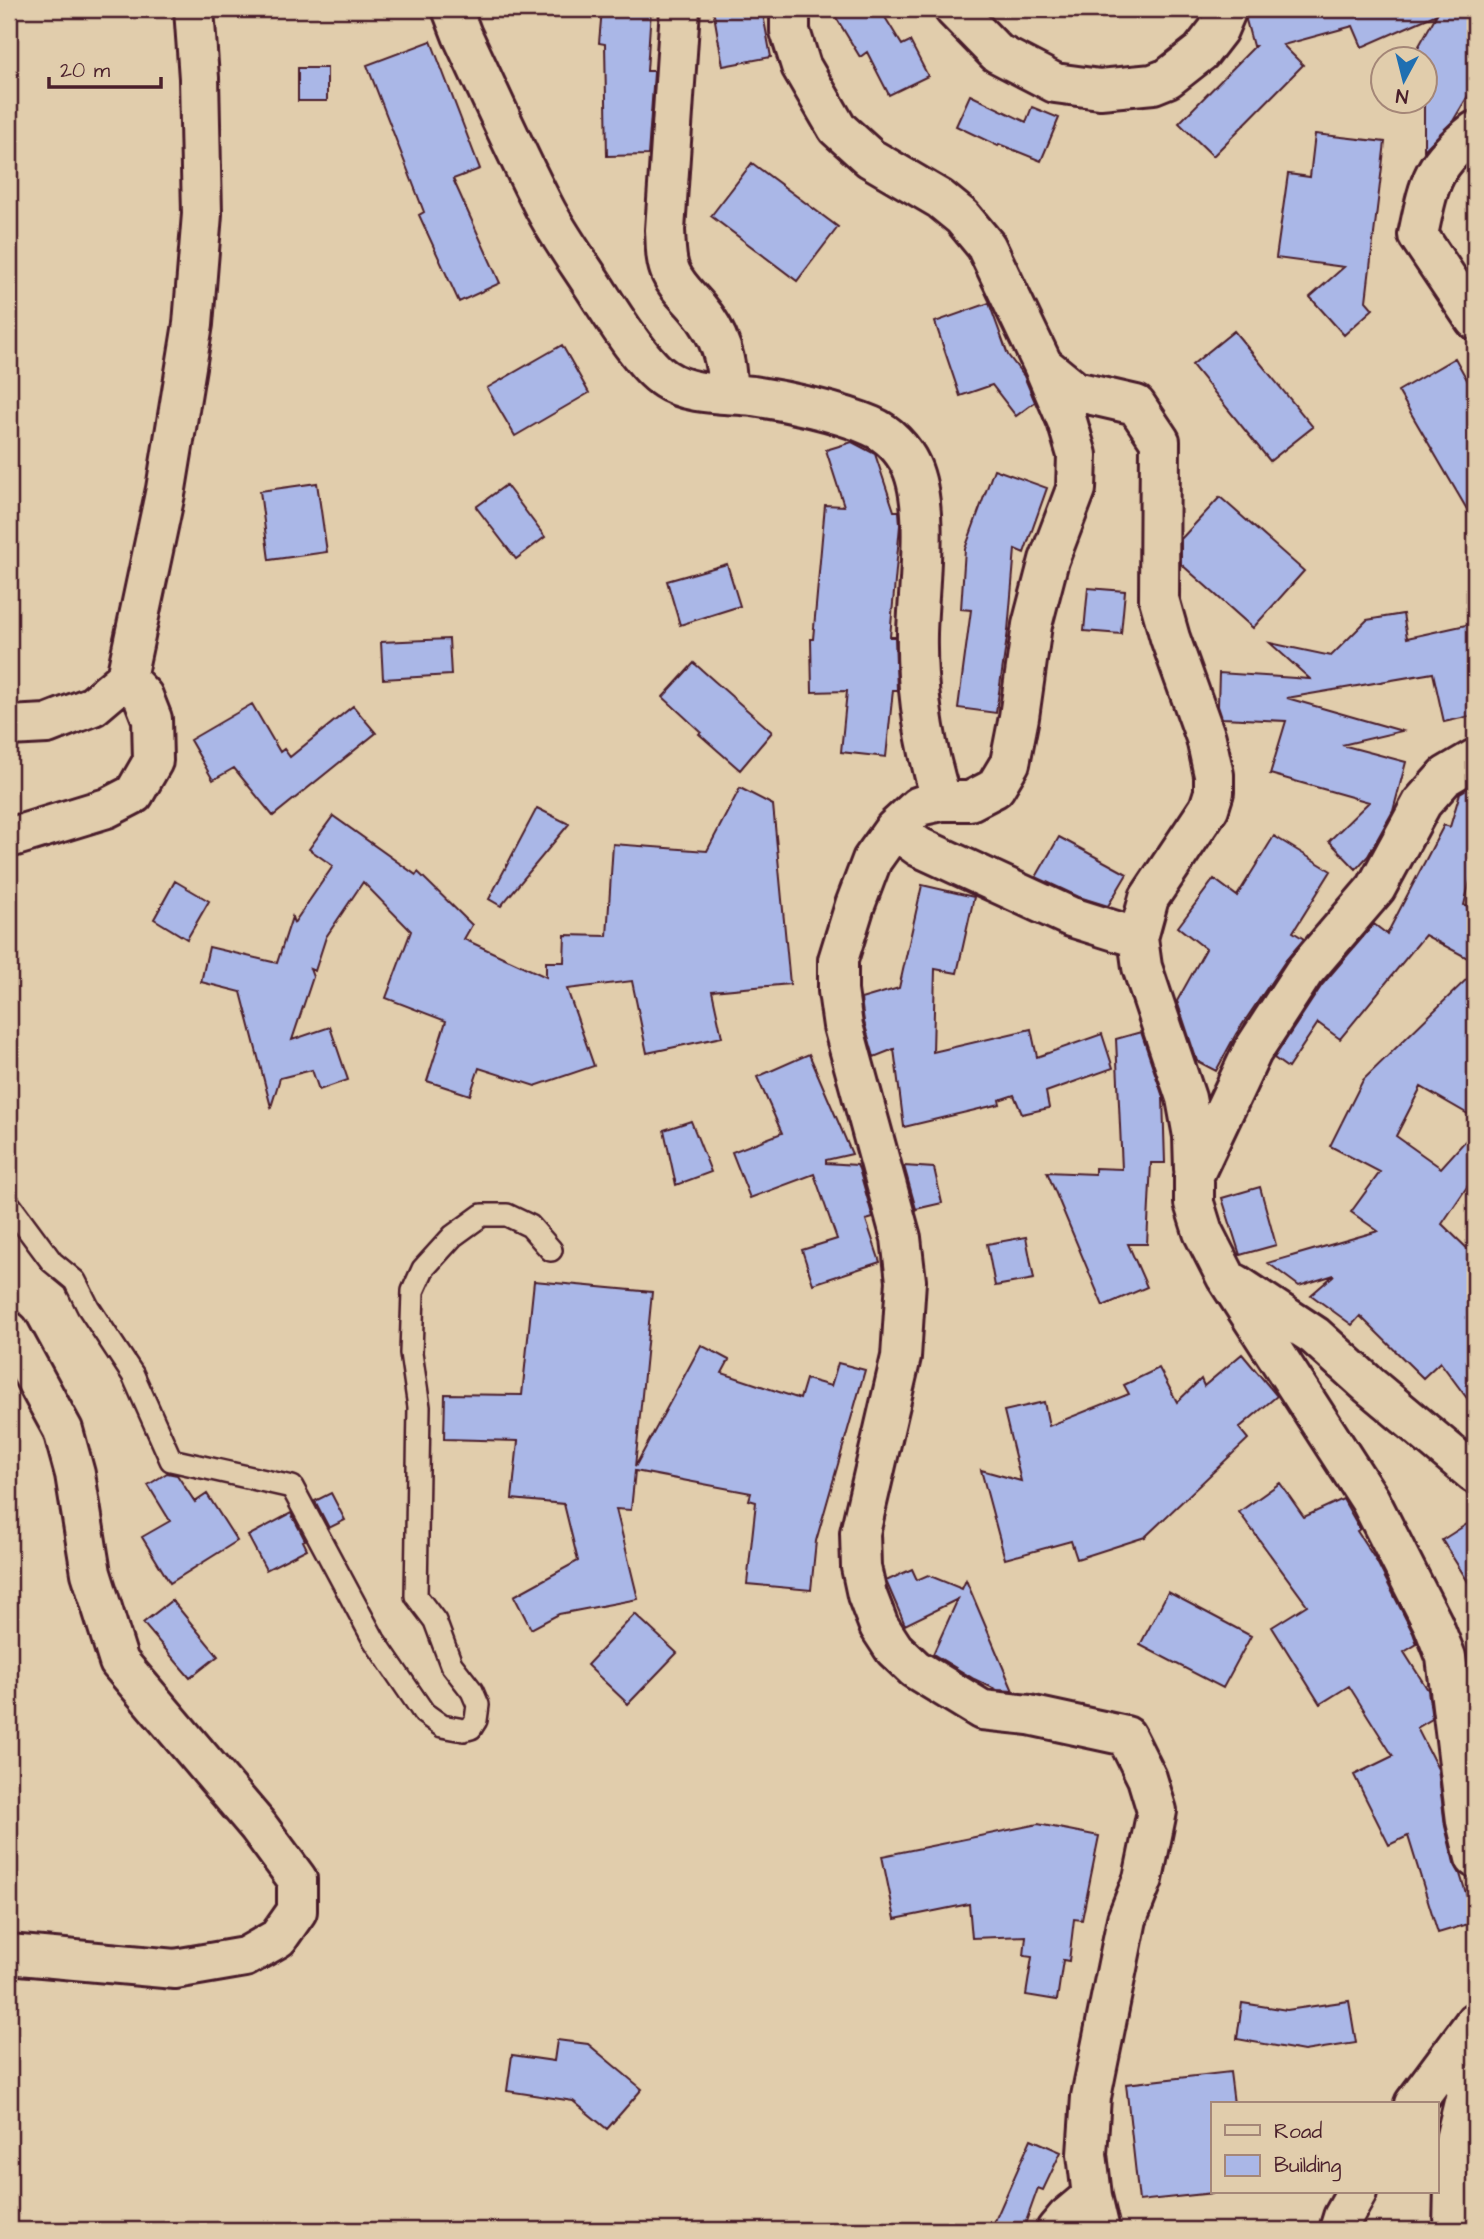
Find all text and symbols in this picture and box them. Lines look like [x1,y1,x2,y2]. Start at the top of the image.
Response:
scale bar [49,46,161,90]
north arrow [1368,46,1438,116]
text: 20 m [60,56,111,85]
text: N [1394,81,1410,110]
legend [1211,2102,1438,2194]
text: Road [1274,2117,1322,2146]
text: Building [1274,2151,1342,2182]

